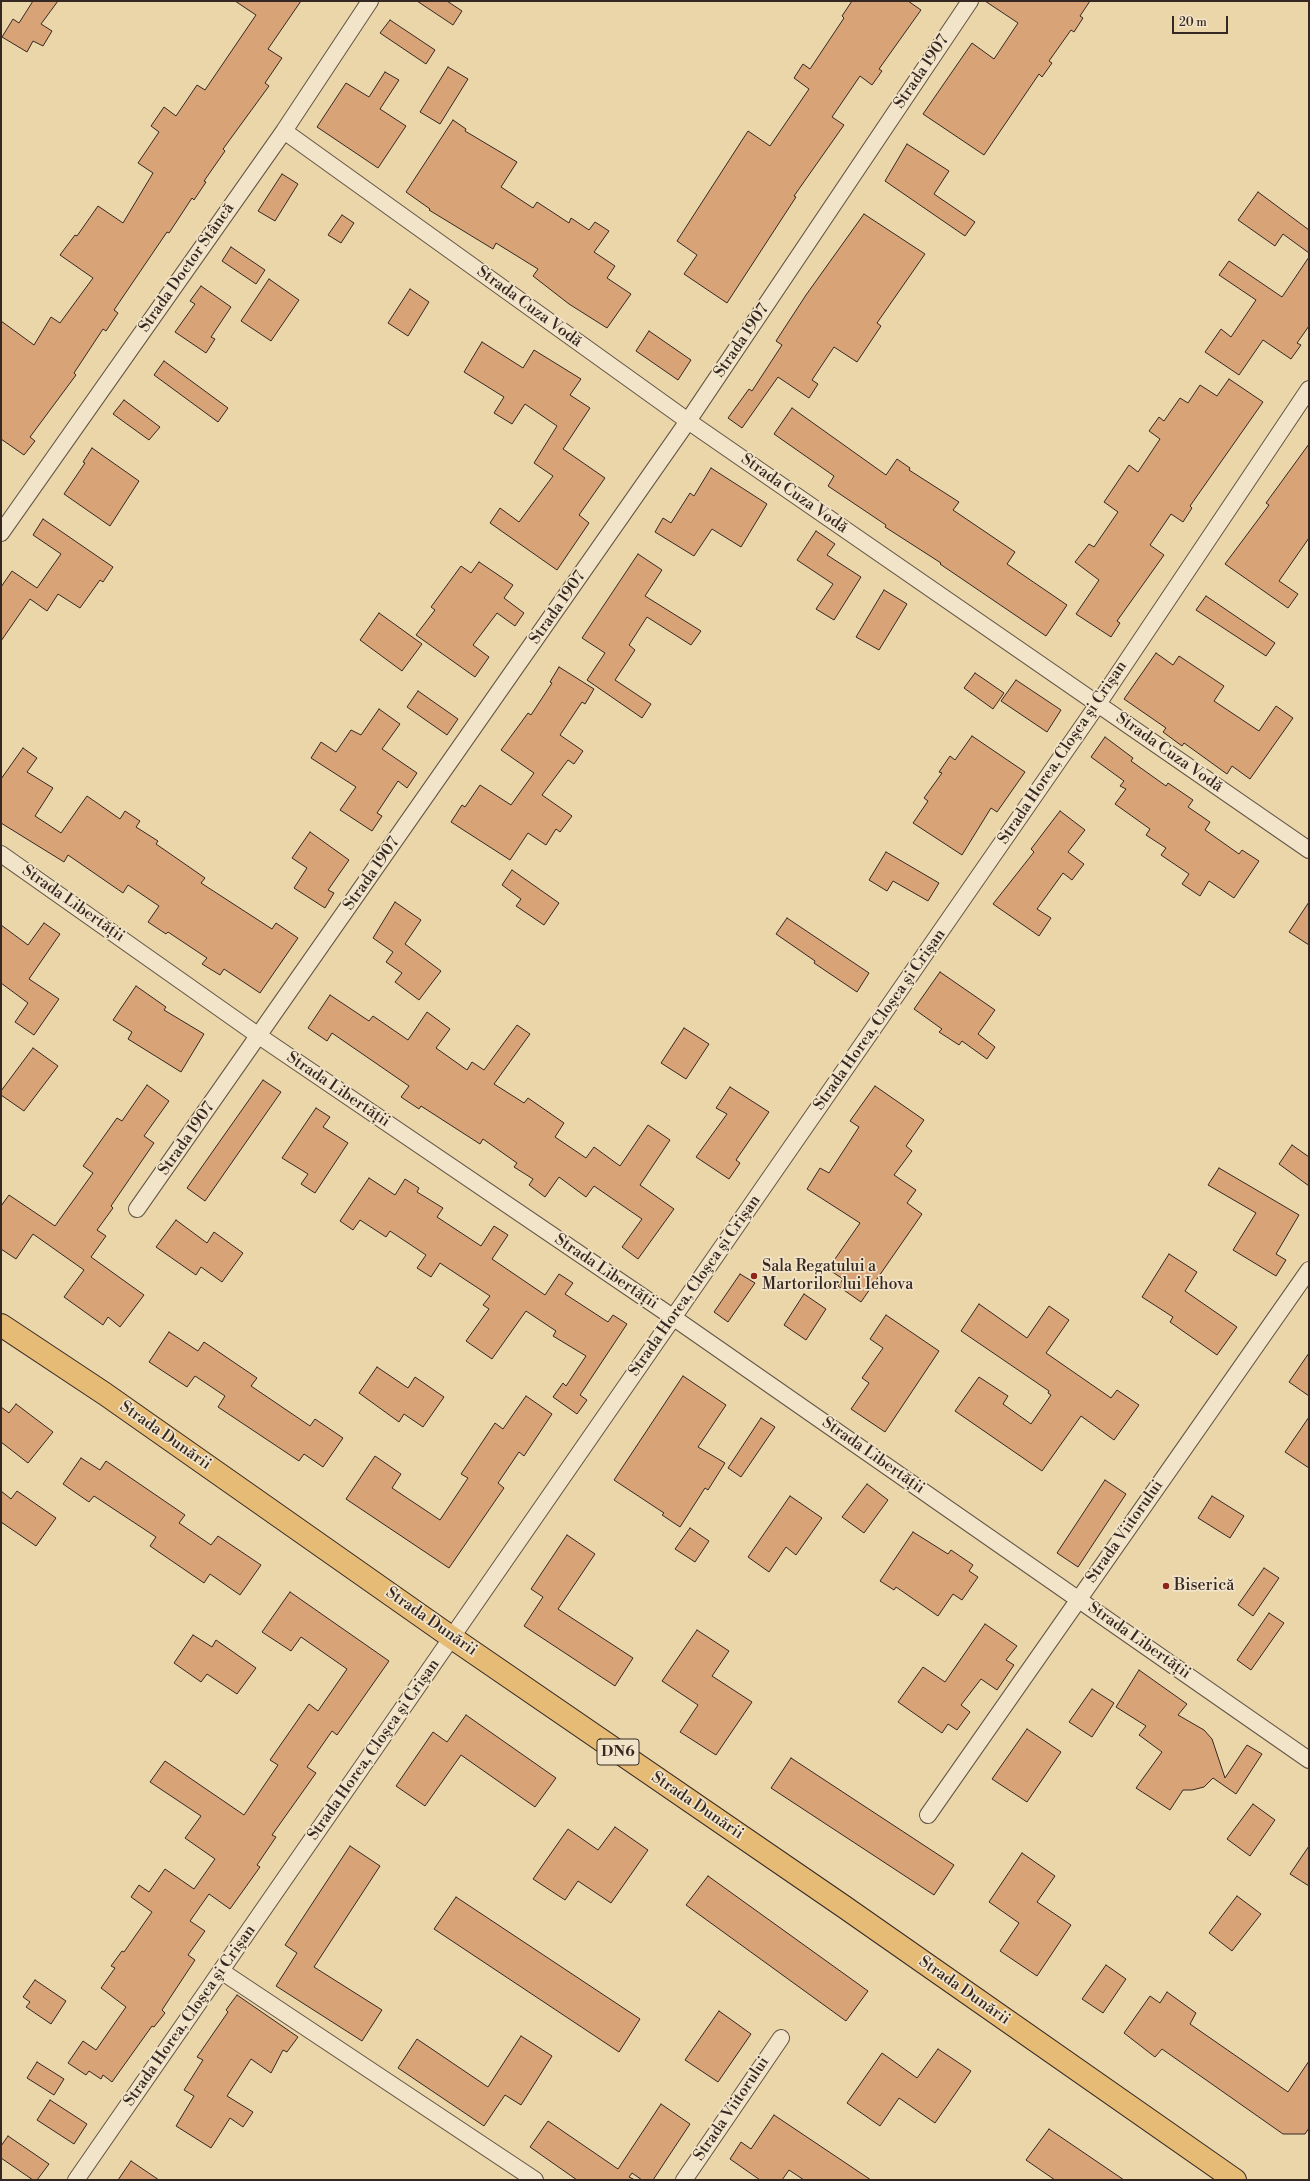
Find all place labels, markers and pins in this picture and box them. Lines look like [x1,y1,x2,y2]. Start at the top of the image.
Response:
place label: Sala Regatului a Martorilor lui Iehova [762,1257,913,1295]
marker: Sala Regatului a Martorilor lui Iehova [749,1271,759,1281]
place label: Biserică [1174,1576,1234,1596]
marker: Biserică [1161,1581,1171,1591]

